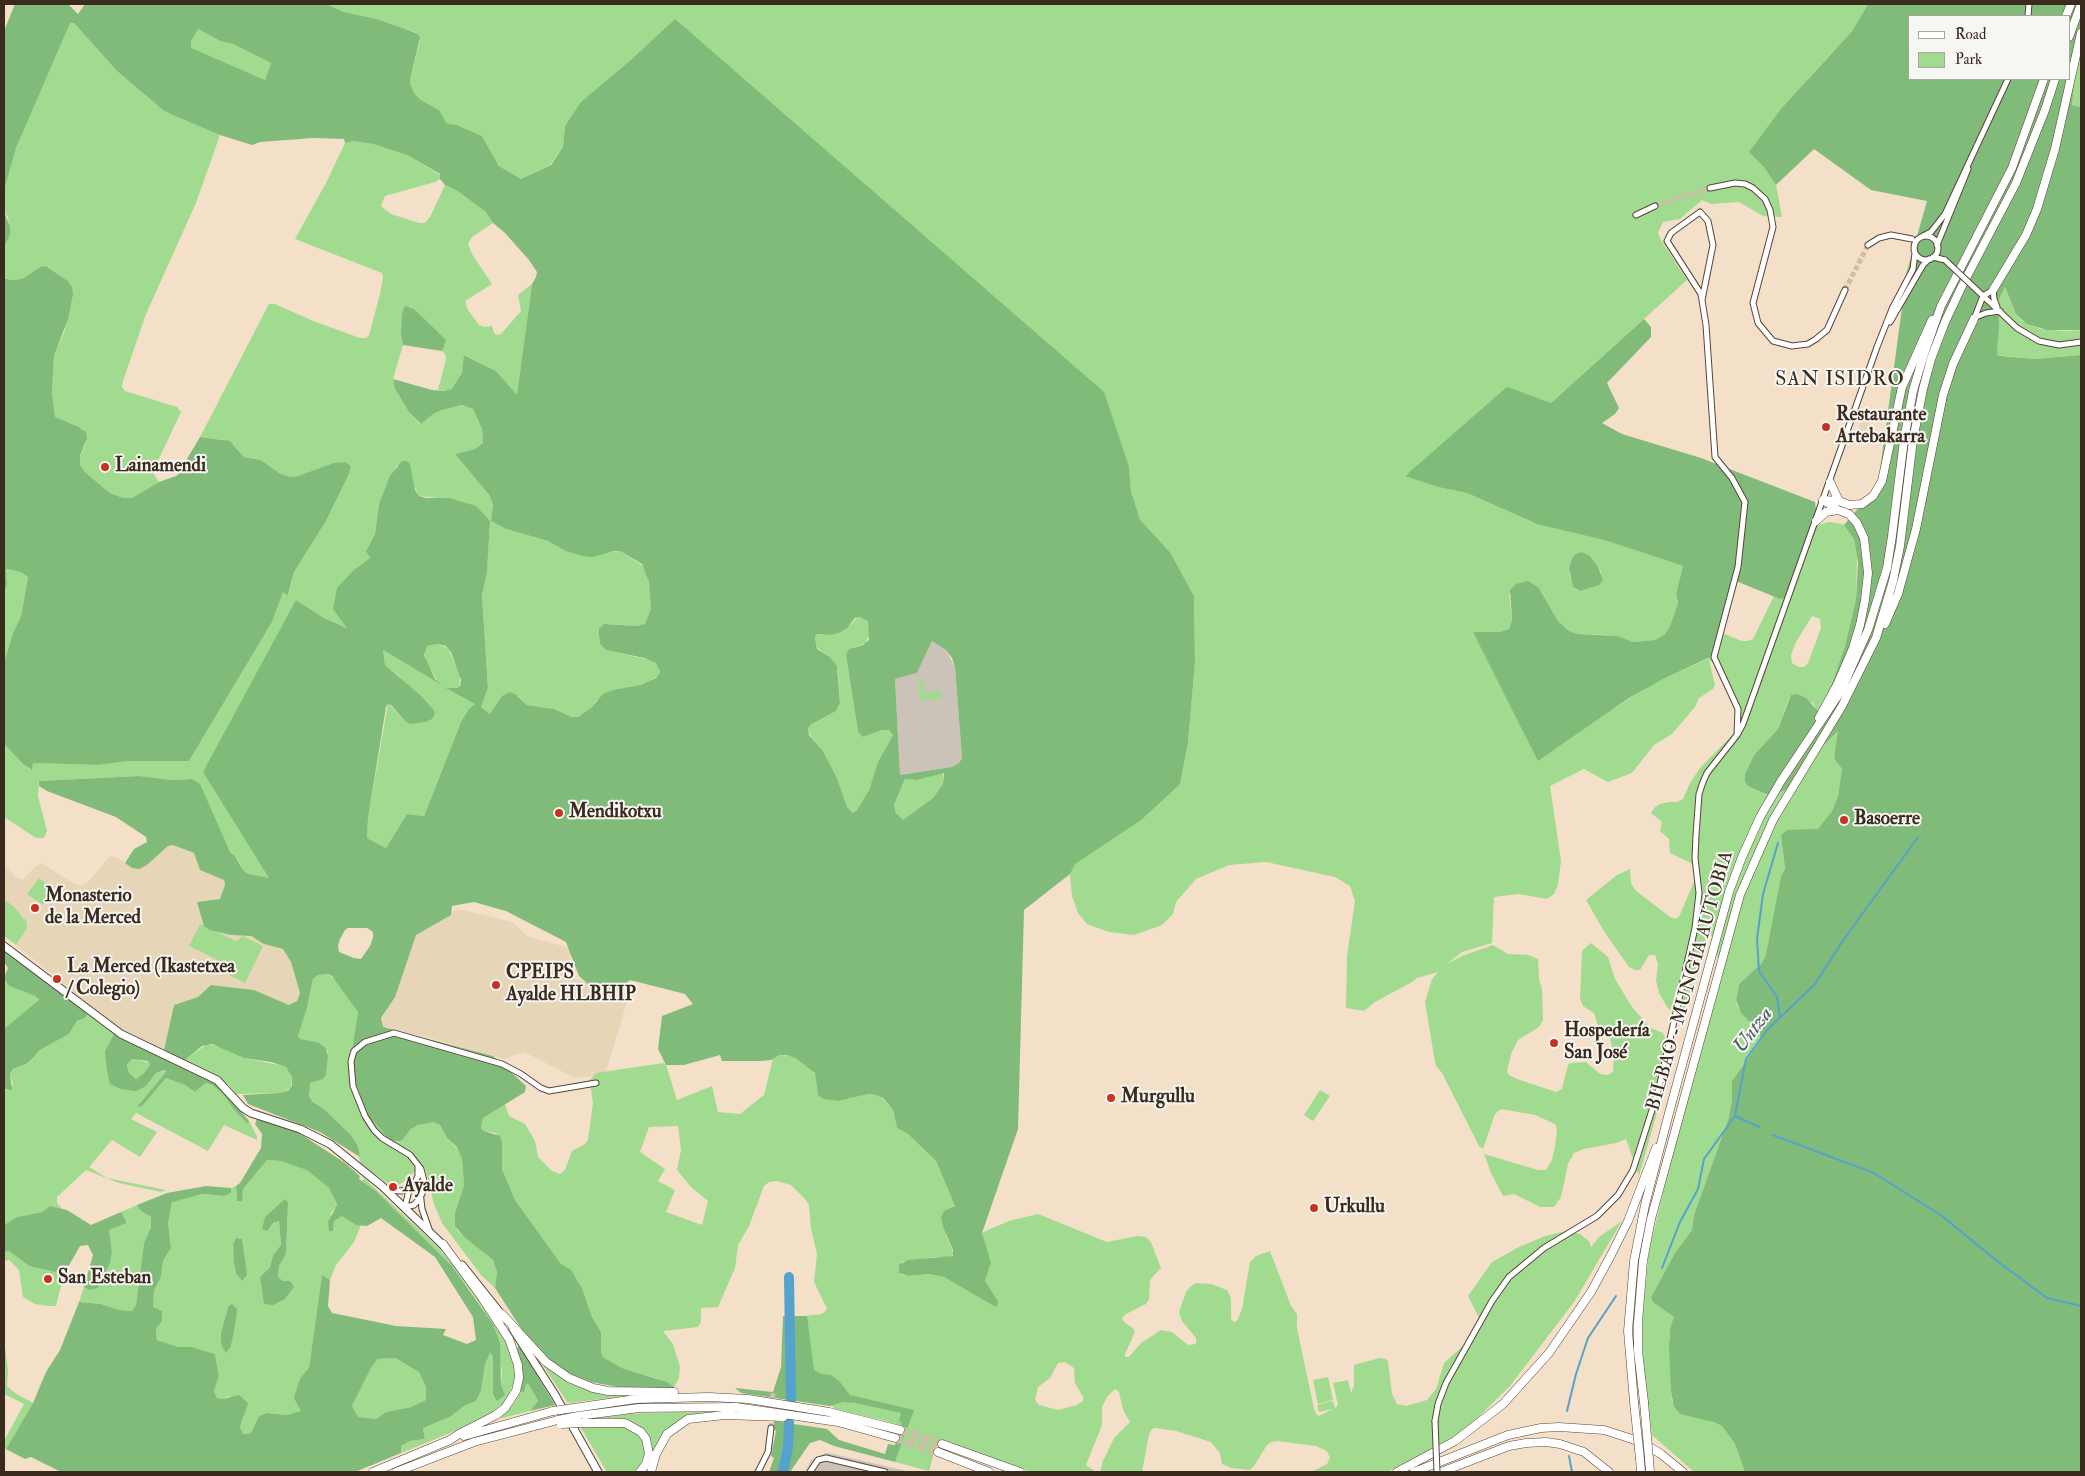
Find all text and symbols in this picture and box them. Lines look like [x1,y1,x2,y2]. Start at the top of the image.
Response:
legend [1908,15,2070,80]
text: Road [1955,25,1986,44]
text: Park [1955,50,1982,69]
district label: SAN ISIDRO [1774,369,1906,393]
place label: Restaurante Artebakarra [1836,405,1926,449]
marker: Restaurante Artebakarra [1820,421,1832,433]
place label: Lainamendi [115,456,206,478]
marker: Lainamendi [99,461,111,473]
place label: Mendikotxu [569,802,661,824]
marker: Mendikotxu [553,807,565,819]
place label: Basoerre [1854,809,1920,831]
marker: Basoerre [1838,814,1850,826]
street label: BILBAO - MUNGIA AUTOBIA [1643,848,1739,1114]
place label: Monasterio de la Merced [45,886,141,930]
marker: Monasterio de la Merced [29,902,41,914]
place label: La Merced (Ikastetxea / Colegio) [67,957,235,1001]
place label: CPEIPS Ayalde HLBHIP [506,963,636,1007]
marker: La Merced (Ikastetxea / Colegio) [51,973,63,985]
marker: CPEIPS Ayalde HLBHIP [490,979,502,991]
water label: Untza [1729,1003,1779,1059]
place label: Hospedería San José [1564,1021,1650,1065]
marker: Hospedería San José [1548,1037,1560,1049]
place label: Murgullu [1121,1087,1195,1109]
marker: Murgullu [1105,1092,1117,1104]
place label: Ayalde [403,1176,453,1198]
marker: Ayalde [387,1181,399,1193]
place label: Urkullu [1324,1197,1385,1219]
marker: Urkullu [1308,1202,1320,1214]
place label: San Esteban [58,1268,151,1290]
marker: San Esteban [42,1273,54,1285]

